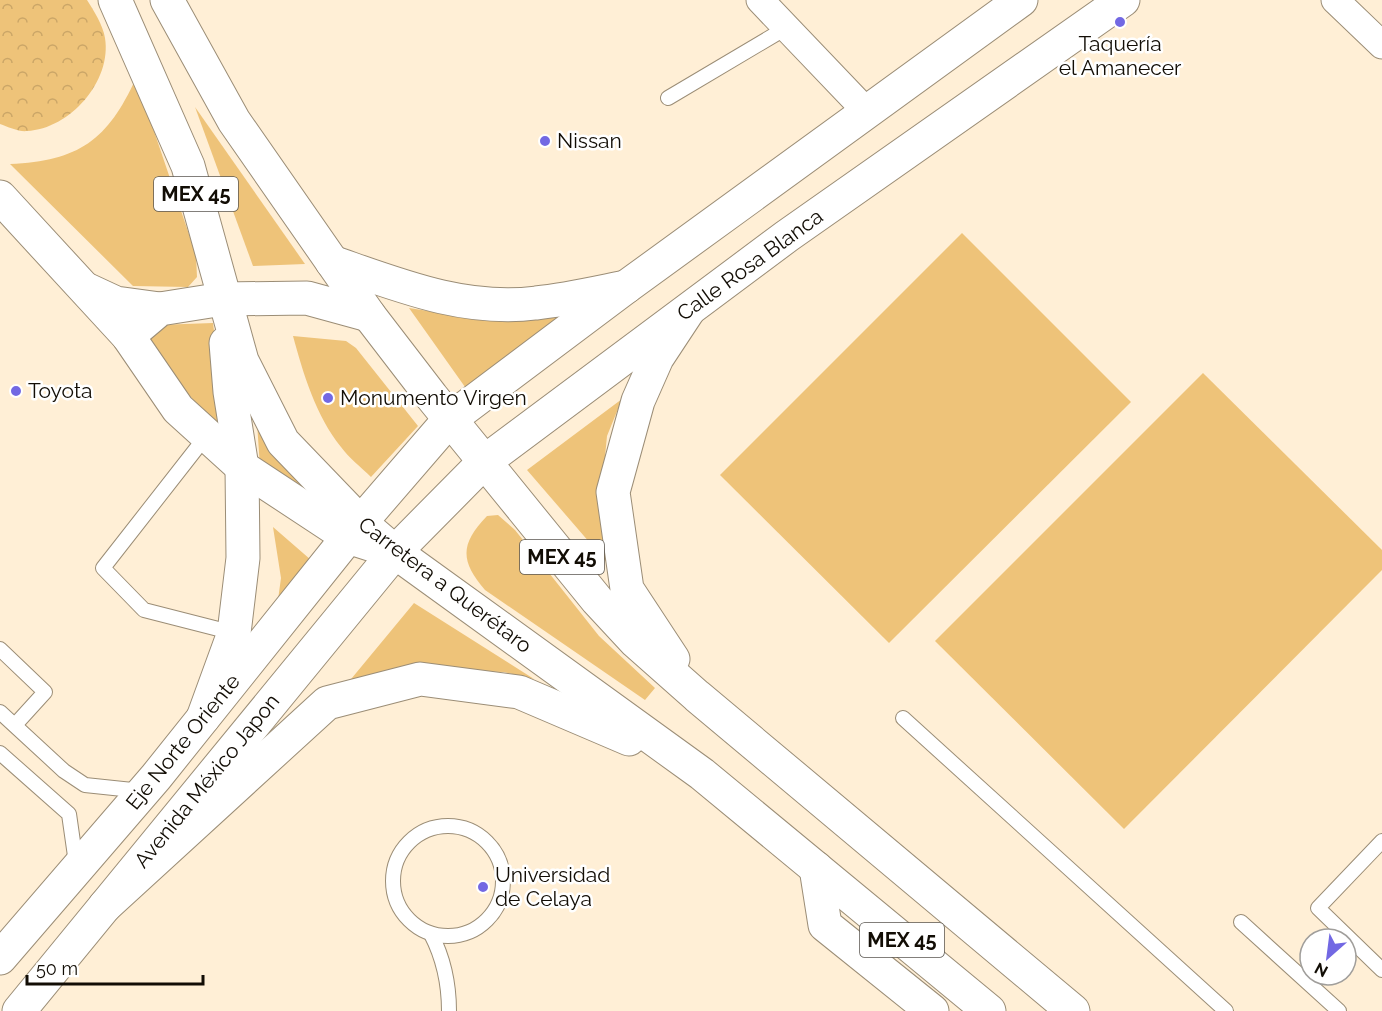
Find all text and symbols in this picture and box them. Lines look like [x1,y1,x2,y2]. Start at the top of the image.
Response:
marker: Taquería el Amanecer [1113,15,1127,29]
place label: Taquería el Amanecer [1059,31,1182,80]
place label: Nissan [557,128,622,153]
marker: Nissan [538,134,552,148]
road number: MEX 45 [154,177,238,211]
street label: Calle Rosa Blanca [672,203,827,326]
place label: Toyota [28,378,92,403]
marker: Toyota [9,384,23,398]
place label: Monumento Virgen [340,385,527,410]
marker: Monumento Virgen [321,391,335,405]
street label: Carretera a Querétaro [354,511,537,658]
road number: MEX 45 [520,540,604,574]
street label: Eje Norte Oriente [120,669,245,814]
street label: Avenida México Japon [129,689,284,873]
place label: Universidad de Celaya [495,862,610,911]
marker: Universidad de Celaya [476,880,490,894]
road number: MEX 45 [860,923,944,957]
north arrow [1298,927,1358,987]
scale bar [27,948,202,986]
text: 50 m [36,958,78,979]
text: N [1311,959,1331,981]

